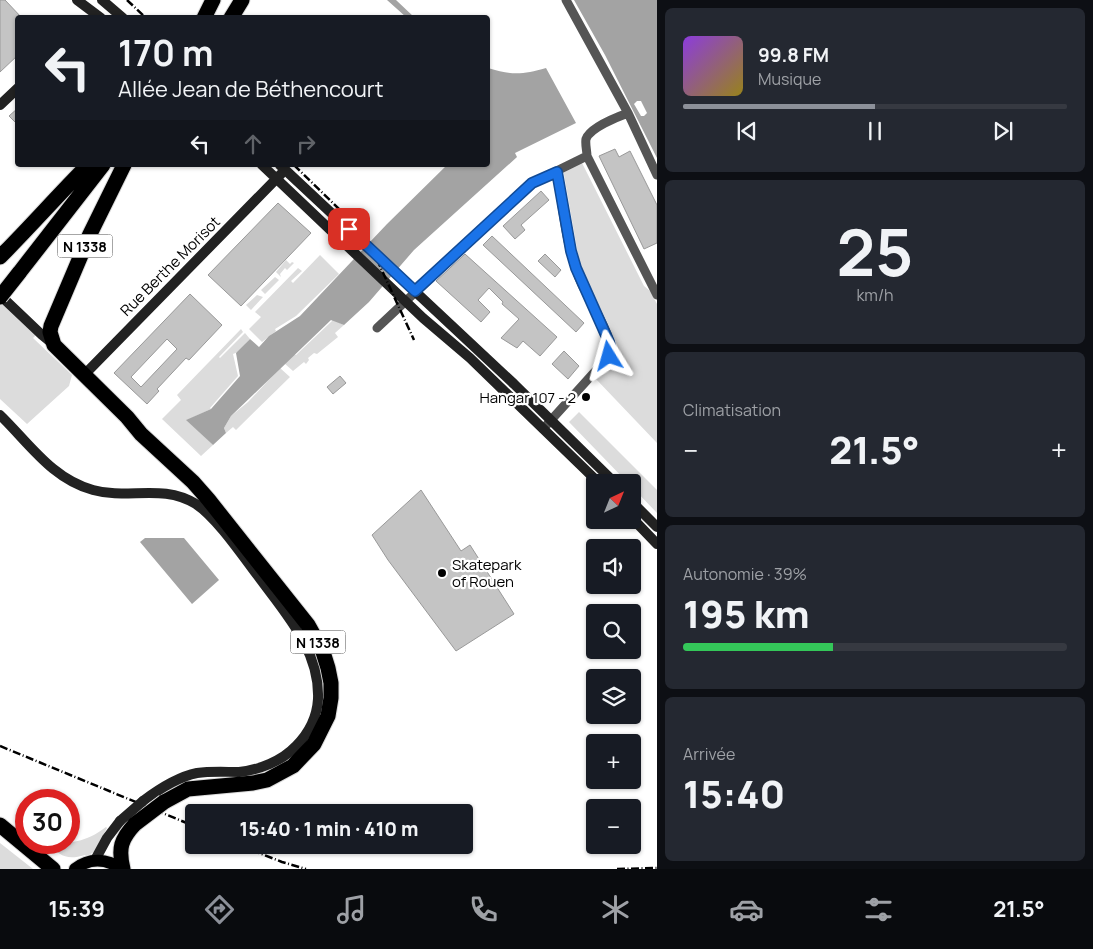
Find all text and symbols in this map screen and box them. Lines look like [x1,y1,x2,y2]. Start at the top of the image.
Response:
text: 170 m [118,29,214,77]
icon: left [35,35,100,100]
text: 99.8 FM [758,42,829,68]
text: Musique [758,68,821,90]
text: Allée Jean de Béthencourt [118,74,384,104]
icon: previous [733,117,761,145]
icon: pause [861,117,889,145]
icon: next [989,117,1017,145]
icon: left [186,130,214,158]
icon: ahead [239,130,267,158]
icon: right [292,130,320,158]
text: 25 [837,207,913,296]
pin [328,208,370,250]
street label: Rue Berthe Morisot [115,211,225,321]
icon: arrive [335,215,363,243]
road number: N 1338 [58,235,112,258]
text: km/h [856,284,894,306]
position arrow [582,329,634,381]
place label: Hangar 107 - 2 [479,387,576,408]
marker: Hangar 107 - 2 [580,391,592,403]
text: Climatisation [683,399,781,421]
text: 21.5° [829,423,920,475]
text: − [683,431,698,469]
text: + [1051,431,1067,469]
north arrow [586,474,641,529]
map controls [586,474,641,854]
button: sound [586,539,641,594]
place label: Skatepark of Rouen [452,554,522,592]
text: Autonomie · 39% [683,563,807,585]
marker: Skatepark of Rouen [436,567,448,579]
text: 195 km [683,587,810,639]
button: search [586,604,641,659]
road number: N 1338 [290,630,346,654]
button: layers [586,669,641,724]
button: + [586,734,641,789]
text: Arrivée [683,743,735,765]
text: 15:40 [683,767,785,819]
speed limit sign: 30 [15,789,80,854]
button: − [586,799,641,854]
text: 15:40 · 1 min · 410 m [240,816,418,842]
icon: directions [202,892,237,927]
icon: music [334,892,369,927]
icon: phone [466,892,501,927]
icon: climate [598,892,633,927]
icon: car [729,892,764,927]
icon: filters [861,892,896,927]
text: 15:39 [48,894,105,924]
text: 21.5° [993,894,1045,924]

